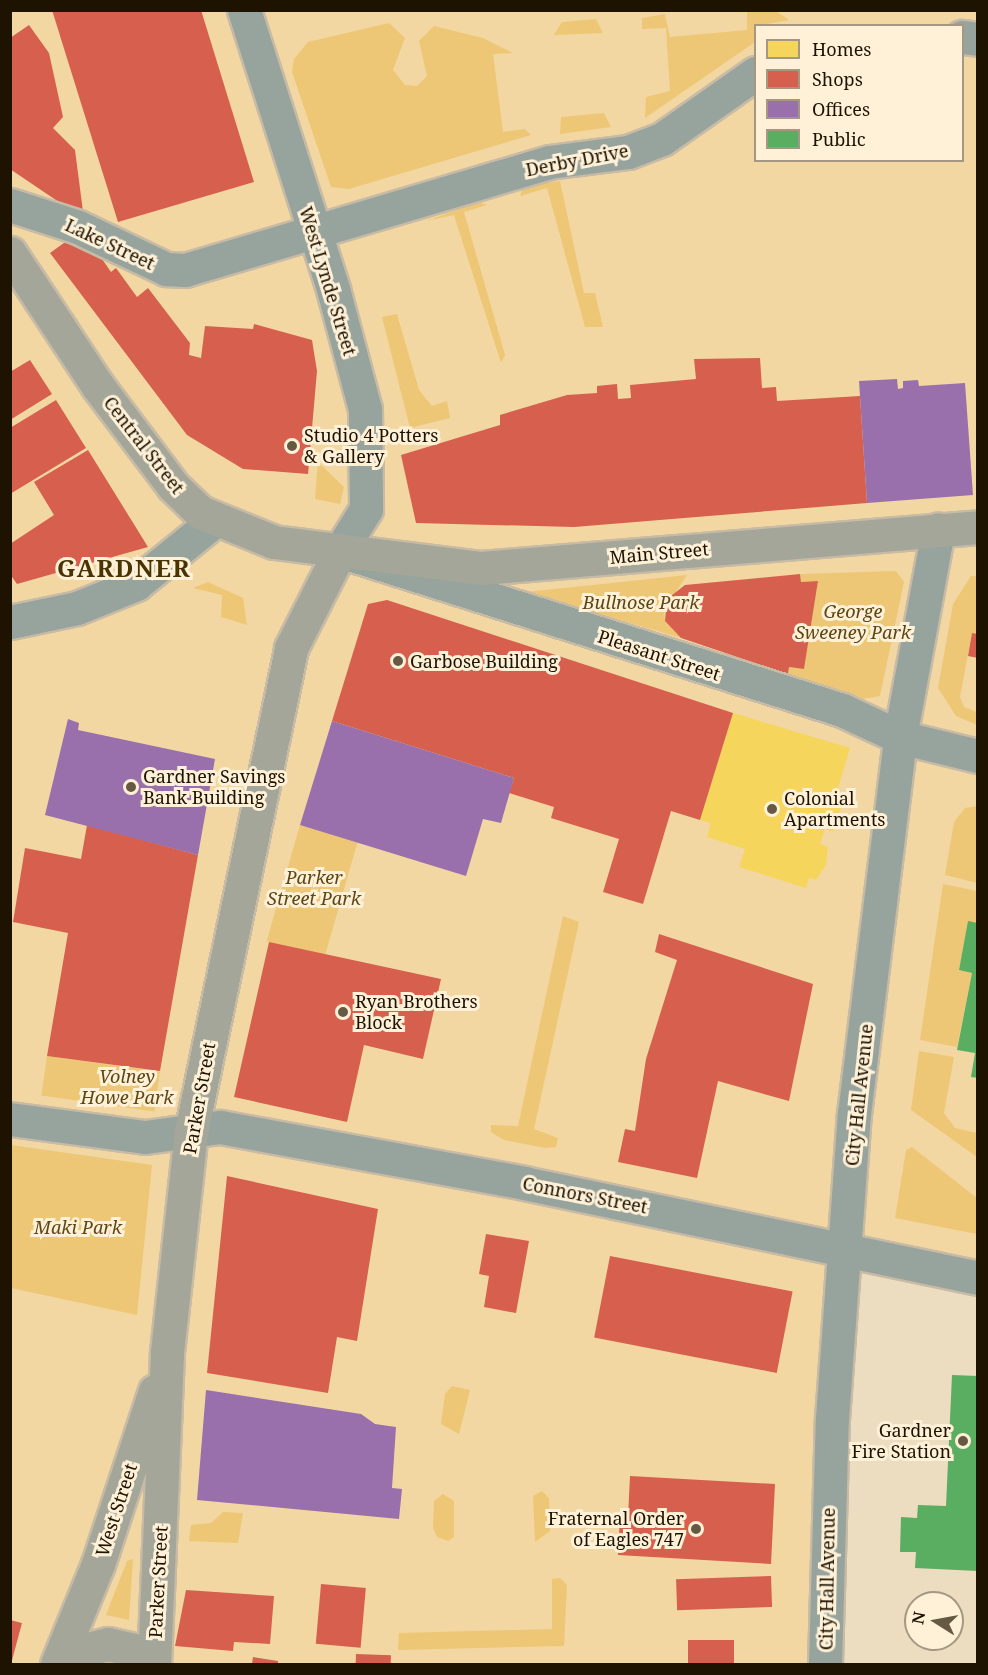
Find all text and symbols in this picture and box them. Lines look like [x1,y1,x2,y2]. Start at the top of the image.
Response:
legend [754,24,964,162]
text: Homes [812,37,871,61]
text: Shops [812,67,863,91]
text: Offices [812,97,870,121]
text: Public [812,127,866,151]
street label: Derby Drive [524,139,630,181]
street label: West Lynde Street [295,204,361,358]
street label: Lake Street [62,214,158,274]
street label: Central Street [99,392,189,498]
place label: Studio 4 Potters & Gallery [304,425,438,468]
marker: Studio 4 Potters & Gallery [285,439,299,453]
street label: Main Street [609,538,709,568]
district label: GARDNER [57,554,191,582]
park label: Bullnose Park [583,591,699,613]
park label: George Sweeney Park [795,601,911,644]
street label: Pleasant Street [595,625,723,685]
place label: Garbose Building [410,650,558,672]
marker: Garbose Building [391,654,405,668]
place label: Gardner Savings Bank Building [143,766,285,808]
marker: Gardner Savings Bank Building [124,780,138,794]
place label: Colonial Apartments [784,788,885,830]
marker: Colonial Apartments [765,802,779,816]
park label: Parker Street Park [267,867,361,910]
place label: Ryan Brothers Block [355,991,478,1034]
marker: Ryan Brothers Block [336,1005,350,1019]
street label: City Hall Avenue [841,1023,877,1167]
street label: Parker Street [179,1041,219,1155]
park label: Volney Howe Park [80,1066,174,1108]
street label: Connors Street [521,1172,649,1218]
park label: Maki Park [34,1216,122,1238]
place label: Gardner Fire Station [851,1420,951,1462]
marker: Gardner Fire Station [956,1434,970,1448]
street label: West Street [91,1461,141,1559]
place label: Fraternal Order of Eagles 747 [548,1508,684,1550]
street label: City Hall Avenue [815,1508,839,1650]
marker: Fraternal Order of Eagles 747 [689,1522,703,1536]
street label: Parker Street [144,1525,172,1639]
north arrow [904,1591,964,1651]
text: N [906,1610,930,1626]

